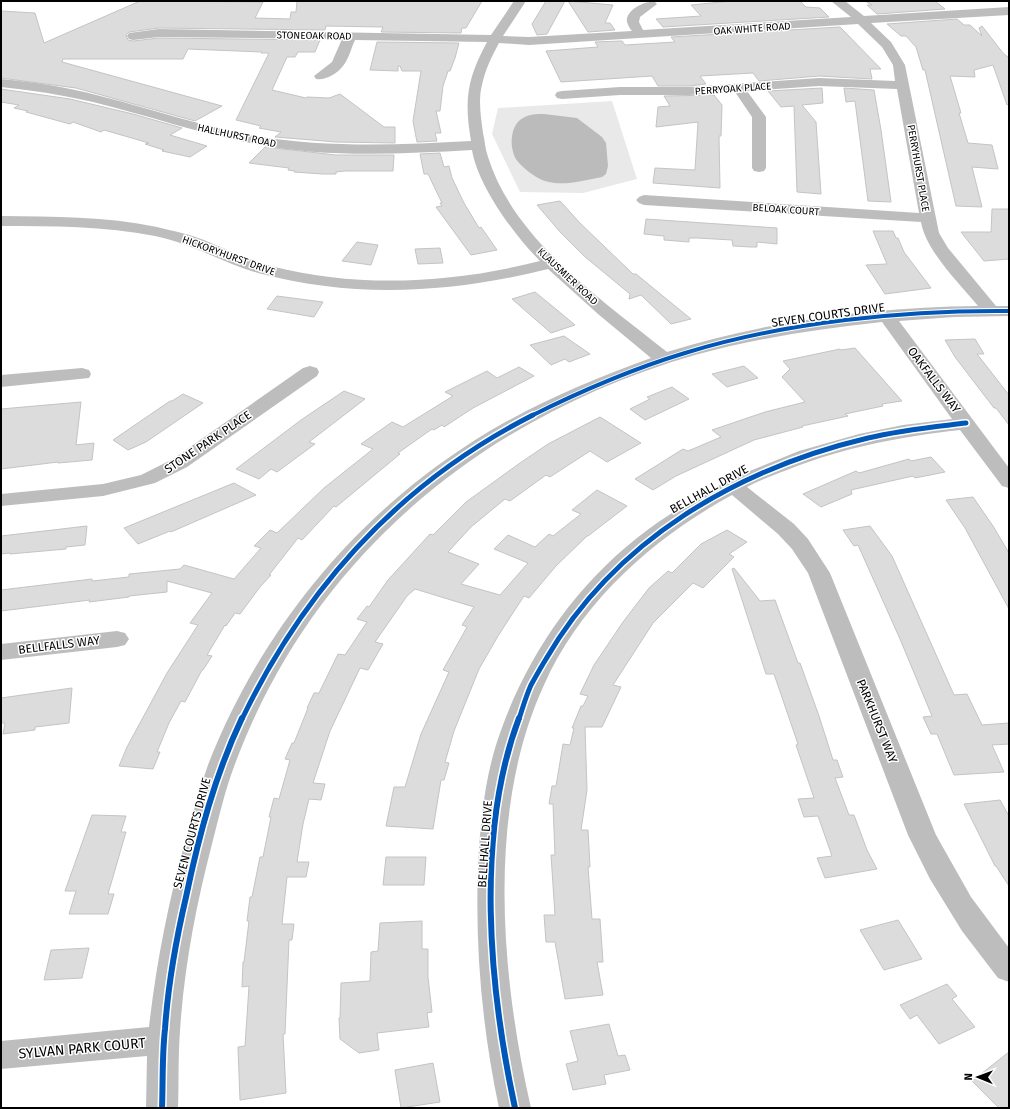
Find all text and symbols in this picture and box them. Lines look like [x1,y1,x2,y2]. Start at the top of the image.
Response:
street label: OAK WHITE ROAD [713,20,791,38]
street label: STONEOAK ROAD [276,29,352,43]
street label: PERRYOAK PLACE [694,80,772,98]
street label: HALLHURST ROAD [196,122,277,150]
street label: PERRYHURST PLACE [904,124,932,213]
street label: BELOAK COURT [752,202,821,218]
street label: HICKORYHURST DRIVE [181,234,277,278]
street label: KLAUSMIER ROAD [535,246,600,308]
street label: SEVEN COURTS DRIVE [770,300,886,330]
street label: OAKFALLS WAY [905,344,963,416]
street label: STONE PARK PLACE [162,408,254,476]
street label: BELLHALL DRIVE [667,462,751,516]
street label: BELLFALLS WAY [17,633,101,657]
street label: PARKHURST WAY [854,677,900,765]
street label: SEVEN COURTS DRIVE [170,776,214,890]
street label: BELLHALL DRIVE [475,800,495,888]
street label: SYLVAN PARK COURT [18,1034,147,1063]
north arrow [958,1057,998,1097]
text: N [962,1073,975,1081]

